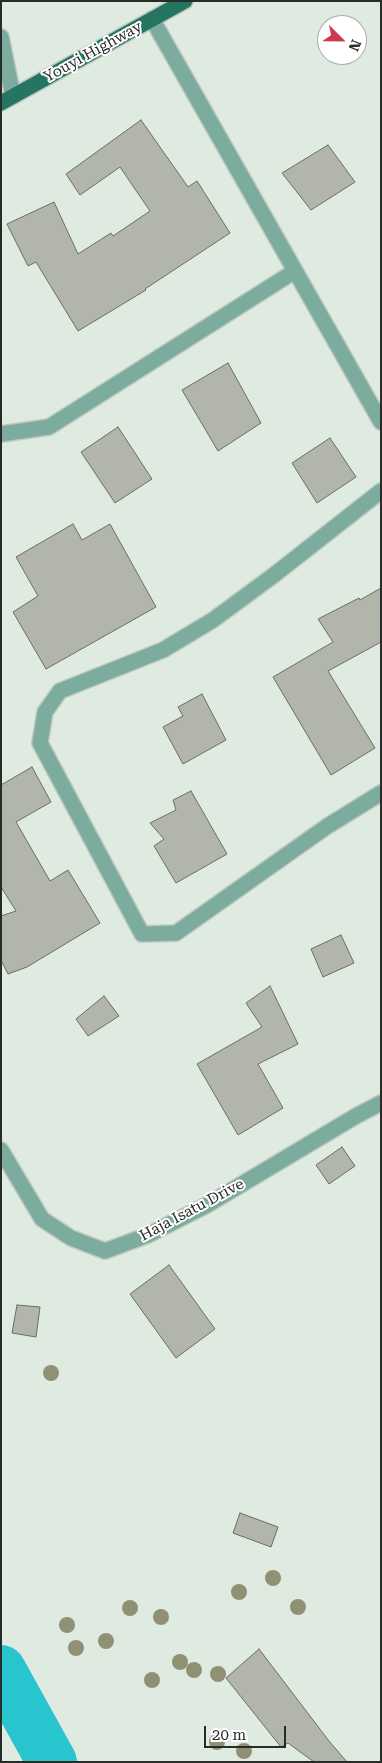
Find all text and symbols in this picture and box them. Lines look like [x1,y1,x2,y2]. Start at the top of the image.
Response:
north arrow [317,15,367,65]
street label: Youyi Highway [41,18,145,86]
text: N [345,37,364,54]
street label: Haja Isatu Drive [137,1175,247,1245]
scale bar [207,1716,290,1748]
text: 20 m [212,1726,246,1744]

